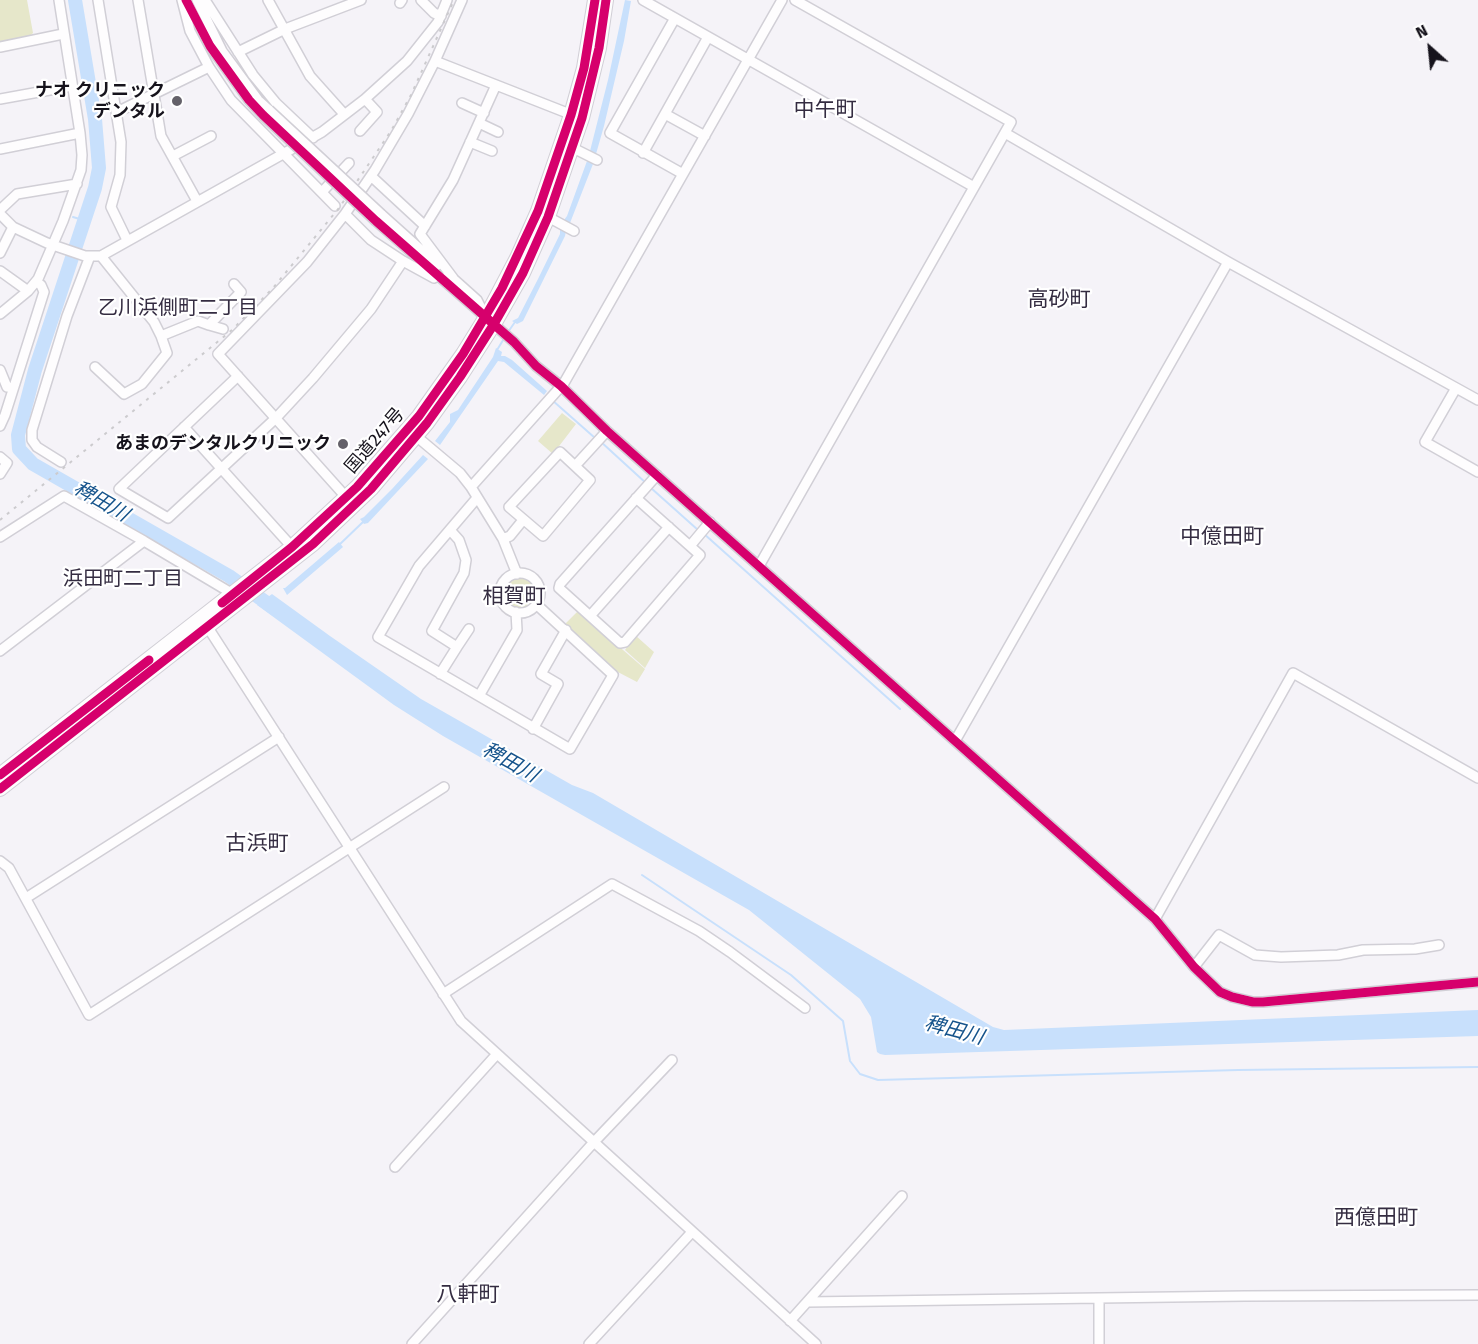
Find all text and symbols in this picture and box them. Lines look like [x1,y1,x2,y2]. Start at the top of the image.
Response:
north arrow [1400,18,1460,78]
text: N [1413,21,1431,42]
place label: ナオ クリニック デンタル [35,80,165,122]
marker: ナオ クリニック デンタル [170,94,184,108]
district label: 中午町 [794,97,856,123]
district label: 高砂町 [1028,287,1090,313]
district label: 乙川浜側町二丁目 [98,296,258,320]
street label: 国道247号 [341,404,409,478]
place label: あまのデンタルクリニック [115,433,331,455]
marker: あまのデンタルクリニック [336,437,350,451]
water label: 稗田川 [69,477,133,527]
district label: 中億田町 [1180,524,1264,550]
district label: 浜田町二丁目 [63,567,183,591]
district label: 相賀町 [483,584,545,610]
water label: 稗田川 [478,738,542,788]
district label: 古浜町 [226,831,288,857]
water label: 稗田川 [922,1012,986,1050]
district label: 西億田町 [1334,1205,1418,1231]
district label: 八軒町 [437,1282,499,1308]

